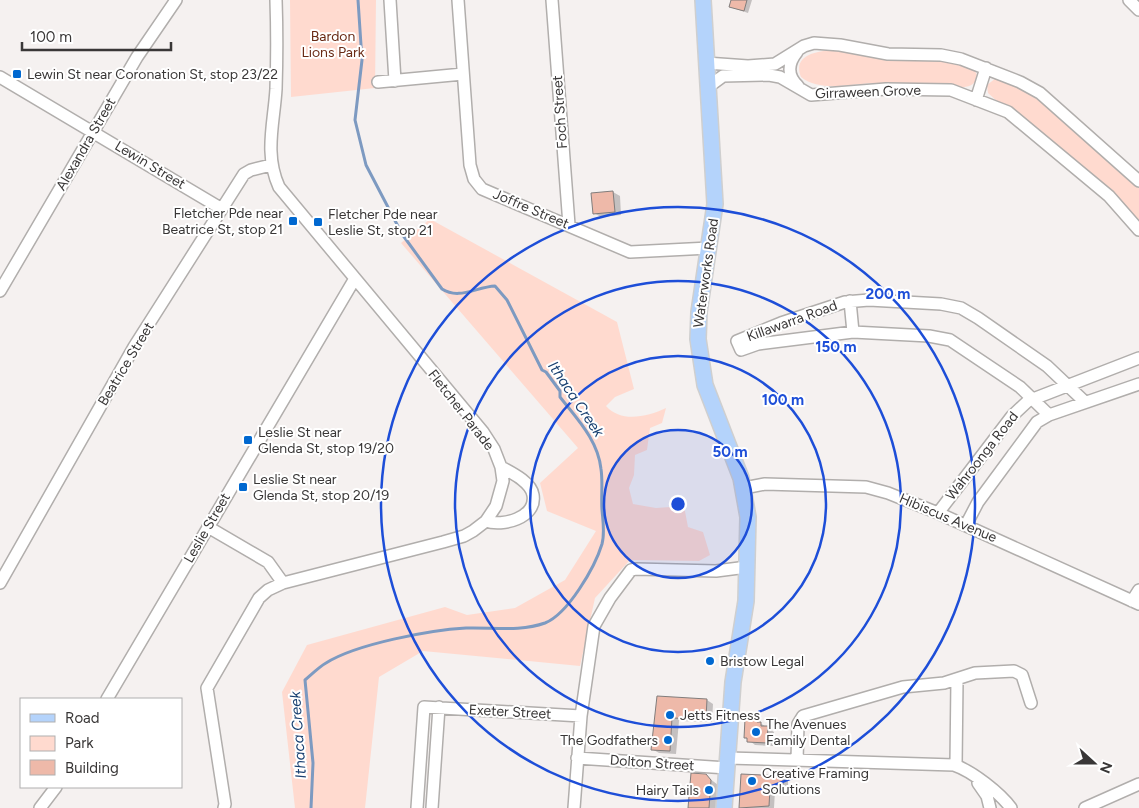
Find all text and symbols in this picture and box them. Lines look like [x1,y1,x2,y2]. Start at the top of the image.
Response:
scale bar [22,20,171,52]
text: 100 m [30,28,72,46]
park label: Bardon Lions Park [301,28,365,61]
place label: Lewin St near Coronation St, stop 23/22 [27,66,278,83]
marker: Lewin St near Coronation St, stop 23/22 [11,68,23,80]
street label: Foch Street [549,75,571,149]
street label: Girraween Grove [815,82,922,102]
street label: Alexandra Street [53,95,119,193]
street label: Lewin Street [112,137,188,193]
street label: Joffre Street [491,185,571,233]
place label: Fletcher Pde near Beatrice St, stop 21 [162,205,283,238]
place label: Fletcher Pde near Leslie St, stop 21 [328,206,438,239]
marker: Fletcher Pde near Beatrice St, stop 21 [287,215,299,227]
marker: Fletcher Pde near Leslie St, stop 21 [312,216,324,228]
street label: Waterworks Road [690,217,722,329]
text: 200 m [866,285,910,303]
street label: Killawarra Road [744,297,840,345]
street label: Beatrice Street [94,319,158,409]
text: 150 m [815,338,857,356]
water label: Ithaca Creek [544,358,608,441]
street label: Fletcher Parade [424,366,498,454]
text: 100 m [762,391,804,409]
street label: Wahroonga Road [942,408,1022,504]
place label: Leslie St near Glenda St, stop 19/20 [258,424,394,457]
marker: Leslie St near Glenda St, stop 19/20 [242,434,254,446]
text: 50 m [712,443,748,461]
place label: Leslie St near Glenda St, stop 20/19 [253,471,389,504]
marker: Leslie St near Glenda St, stop 20/19 [237,481,249,493]
street label: Leslie Street [180,490,234,566]
street label: Hibiscus Avenue [897,490,1000,546]
centre of rings [669,495,687,513]
place label: Bristow Legal [720,653,804,670]
marker: Bristow Legal [704,655,716,667]
water label: Ithaca Creek [286,690,310,779]
legend [20,698,182,788]
street label: Exeter Street [468,701,552,723]
place label: Jetts Fitness [680,707,760,724]
text: Road [65,709,100,727]
marker: Jetts Fitness [664,709,676,721]
place label: The Avenues Family Dental [766,716,850,749]
marker: The Avenues Family Dental [750,726,762,738]
place label: The Godfathers [560,732,658,749]
text: Park [65,734,94,752]
marker: The Godfathers [662,734,674,746]
north arrow [1069,738,1119,788]
street label: Dolton Street [609,752,695,774]
text: Building [65,759,119,777]
text: N [1096,759,1116,776]
place label: Creative Framing Solutions [762,765,869,798]
marker: Creative Framing Solutions [746,775,758,787]
place label: Hairy Tails [636,782,699,799]
marker: Hairy Tails [703,784,715,796]

